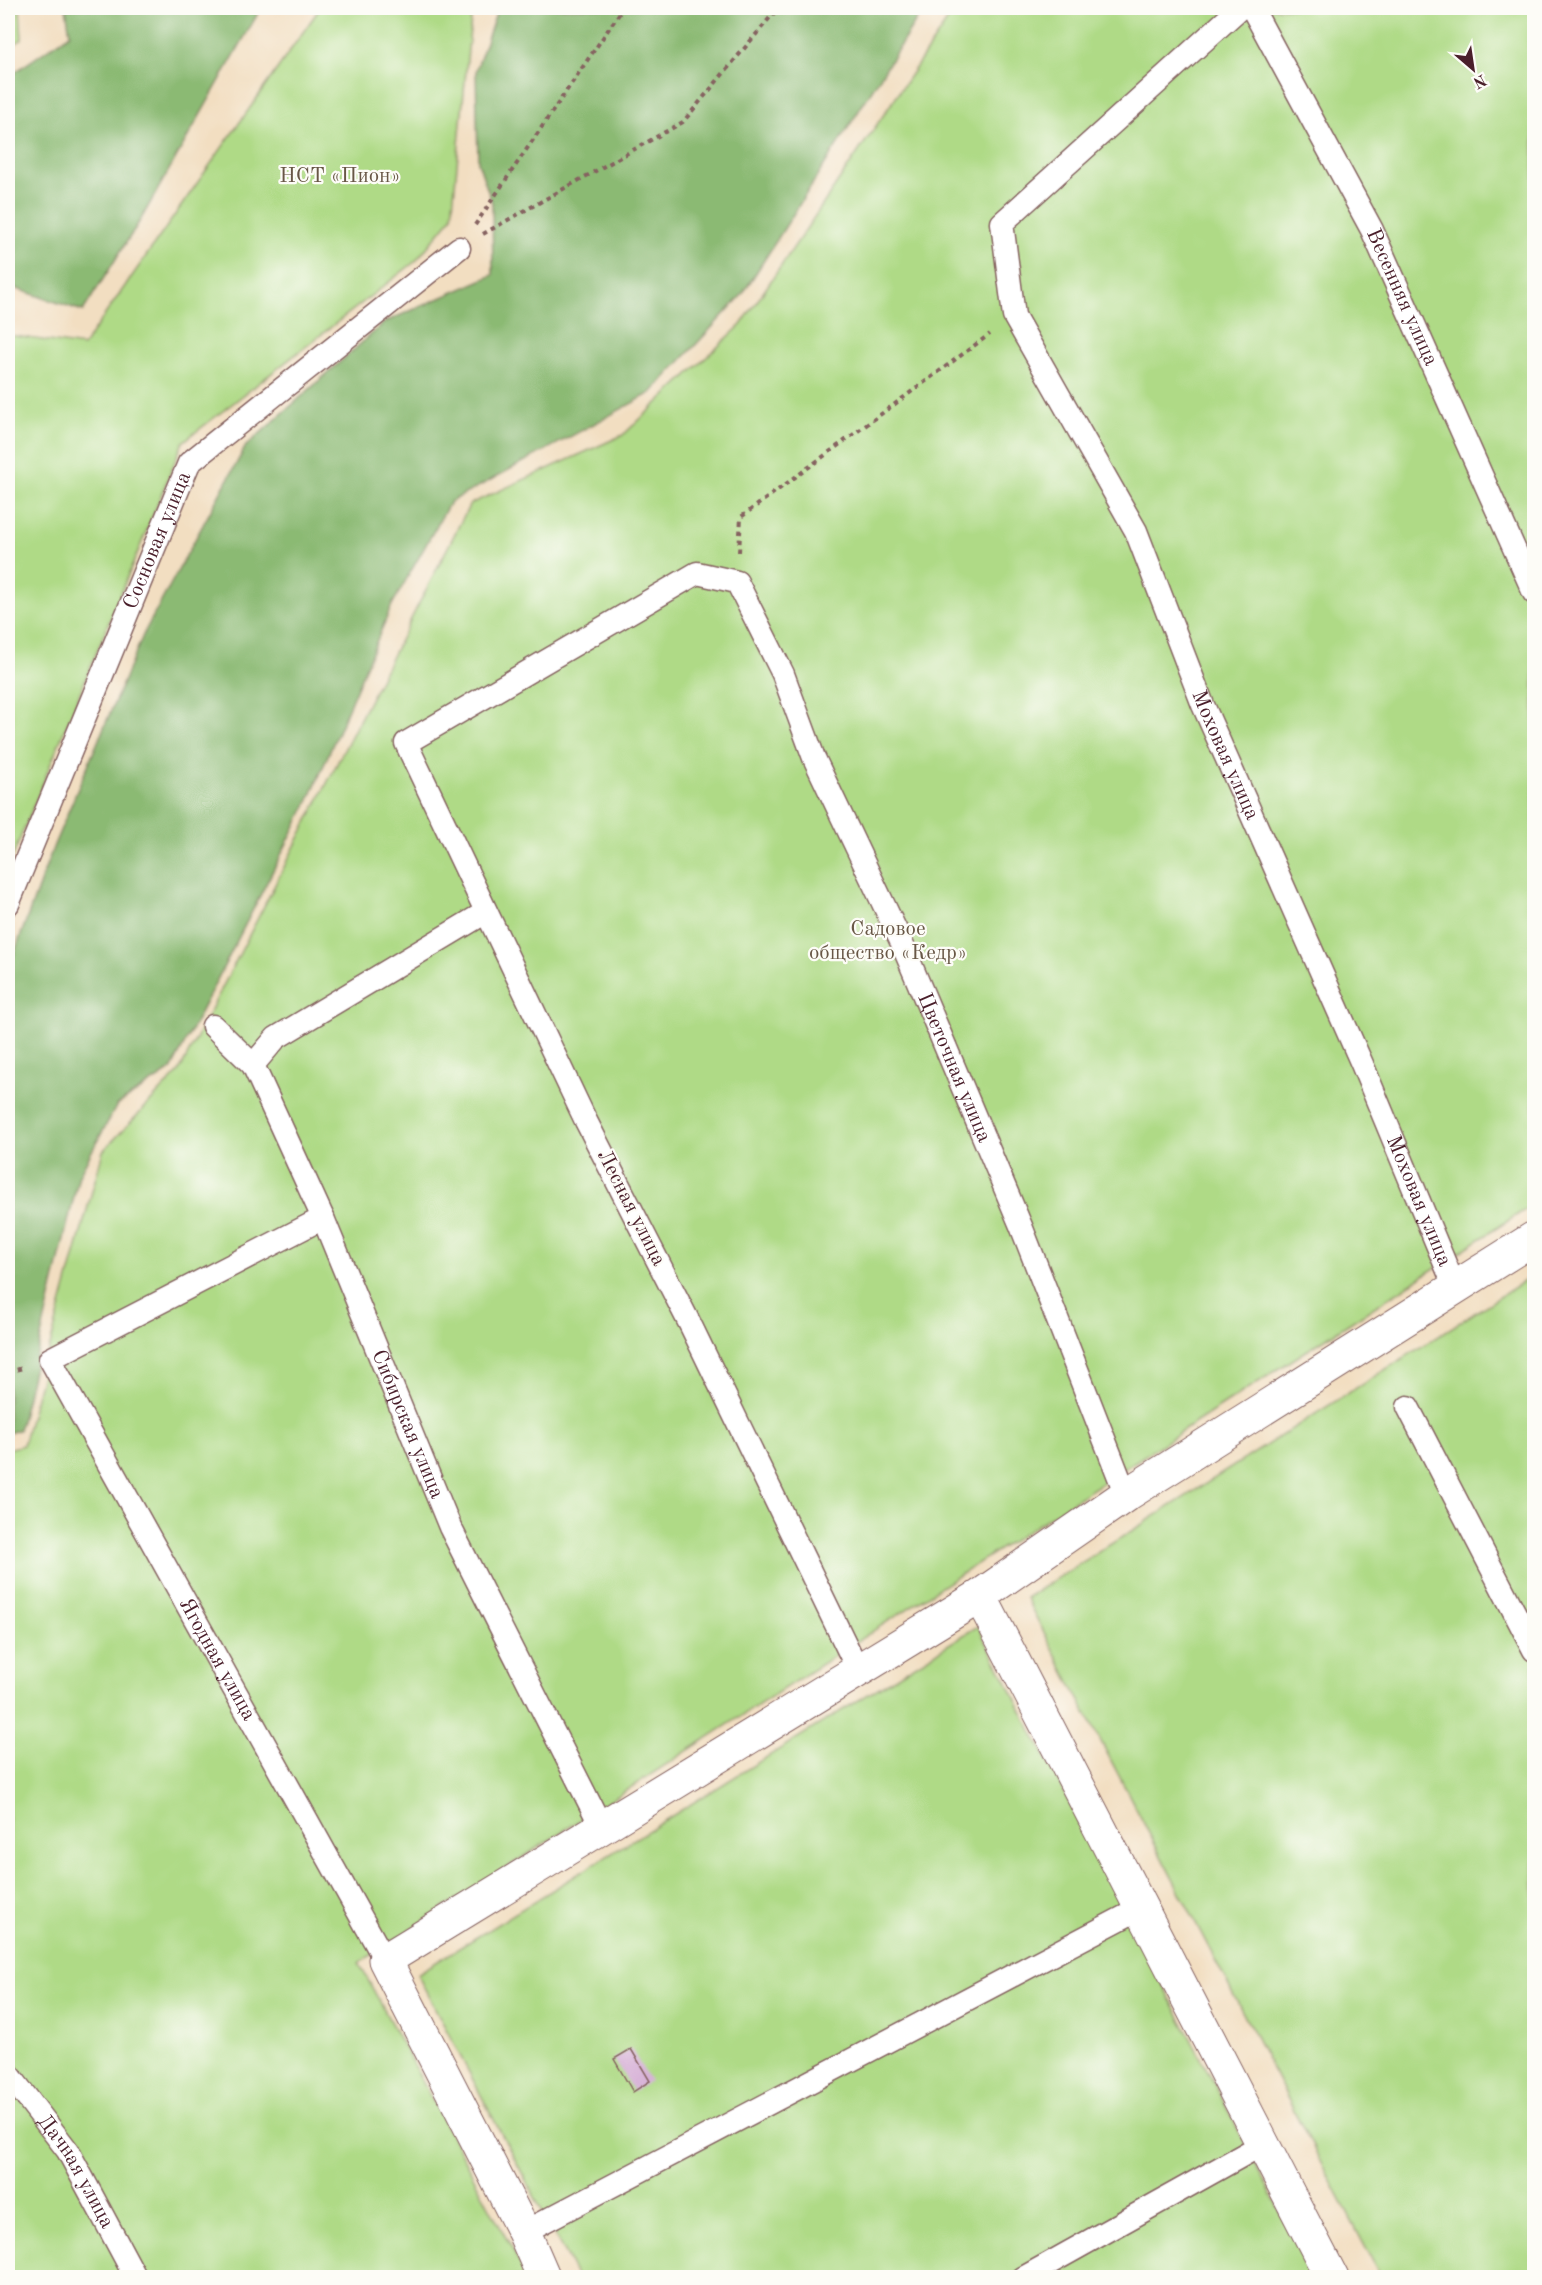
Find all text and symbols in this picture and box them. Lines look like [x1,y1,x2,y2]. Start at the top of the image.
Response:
north arrow [1443,39,1503,99]
text: N [1469,70,1489,91]
park label: НСТ «Пион» [279,166,401,187]
street label: Весенняя улица [1362,226,1442,369]
street label: Сосновая улица [120,469,195,612]
street label: Моховая улица [1188,687,1263,823]
park label: Садовое общество «Кедр» [809,919,967,964]
street label: Цветочная улица [913,990,995,1145]
street label: Моховая улица [1382,1132,1455,1269]
street label: Лесная улица [593,1146,669,1270]
street label: Сибирская улица [368,1347,448,1502]
street label: Ягодная улица [175,1595,260,1724]
street label: Дачная улица [34,2111,118,2232]

